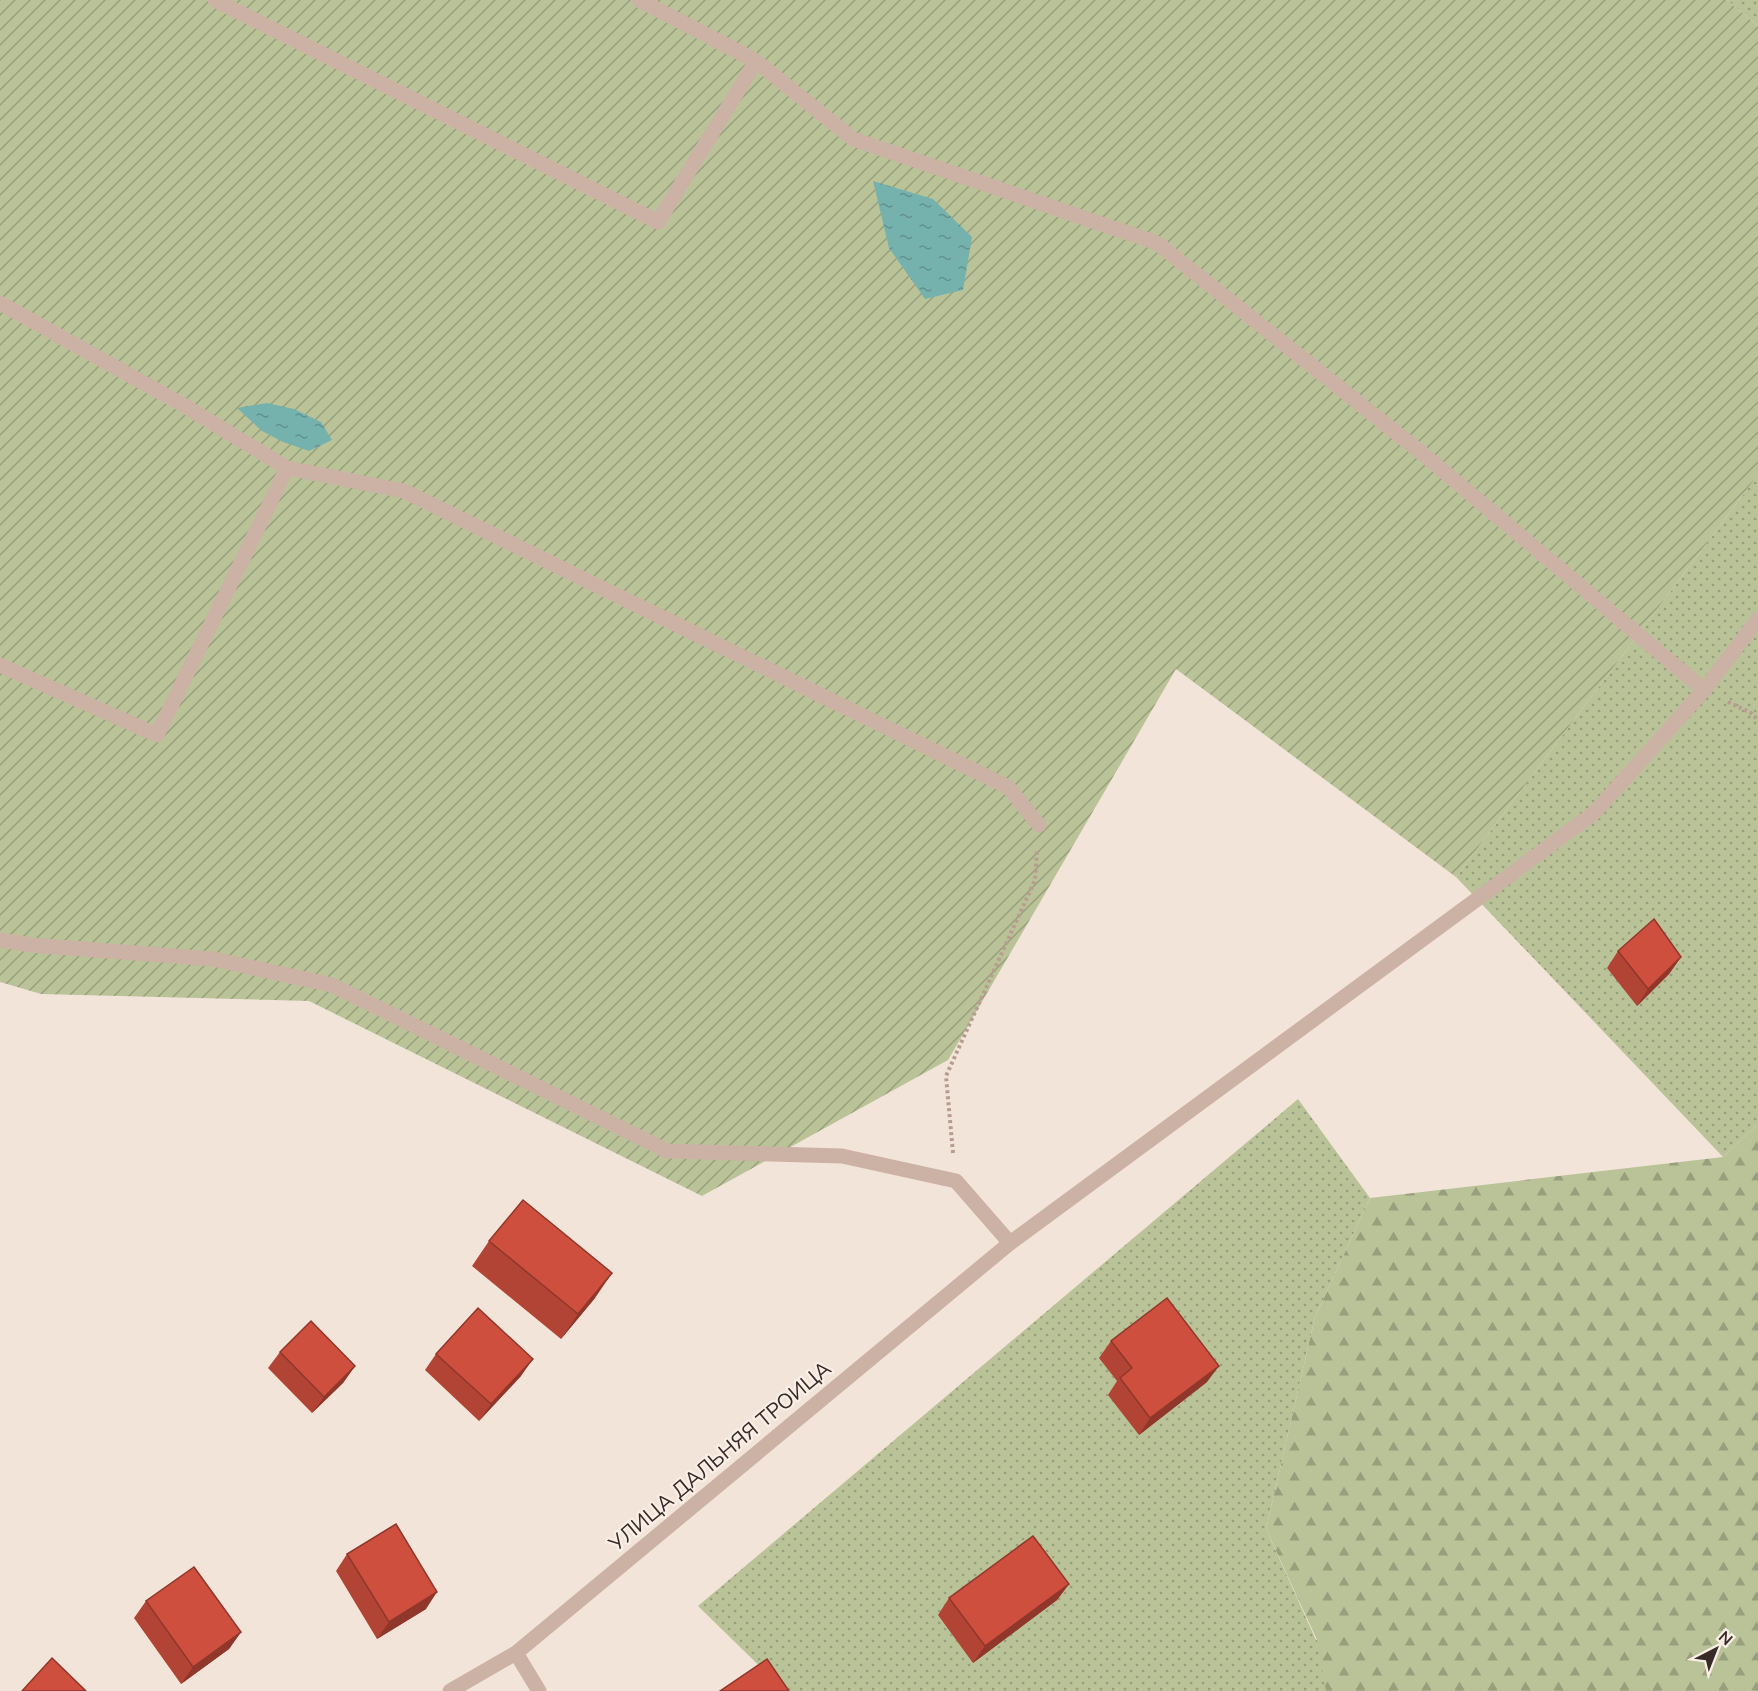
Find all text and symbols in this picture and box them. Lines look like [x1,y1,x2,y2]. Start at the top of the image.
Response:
street label: УЛИЦА ДАЛЬНЯЯ ТРОИЦА [602,1355,837,1558]
north arrow [1686,1619,1746,1679]
text: N [1714,1626,1737,1651]

